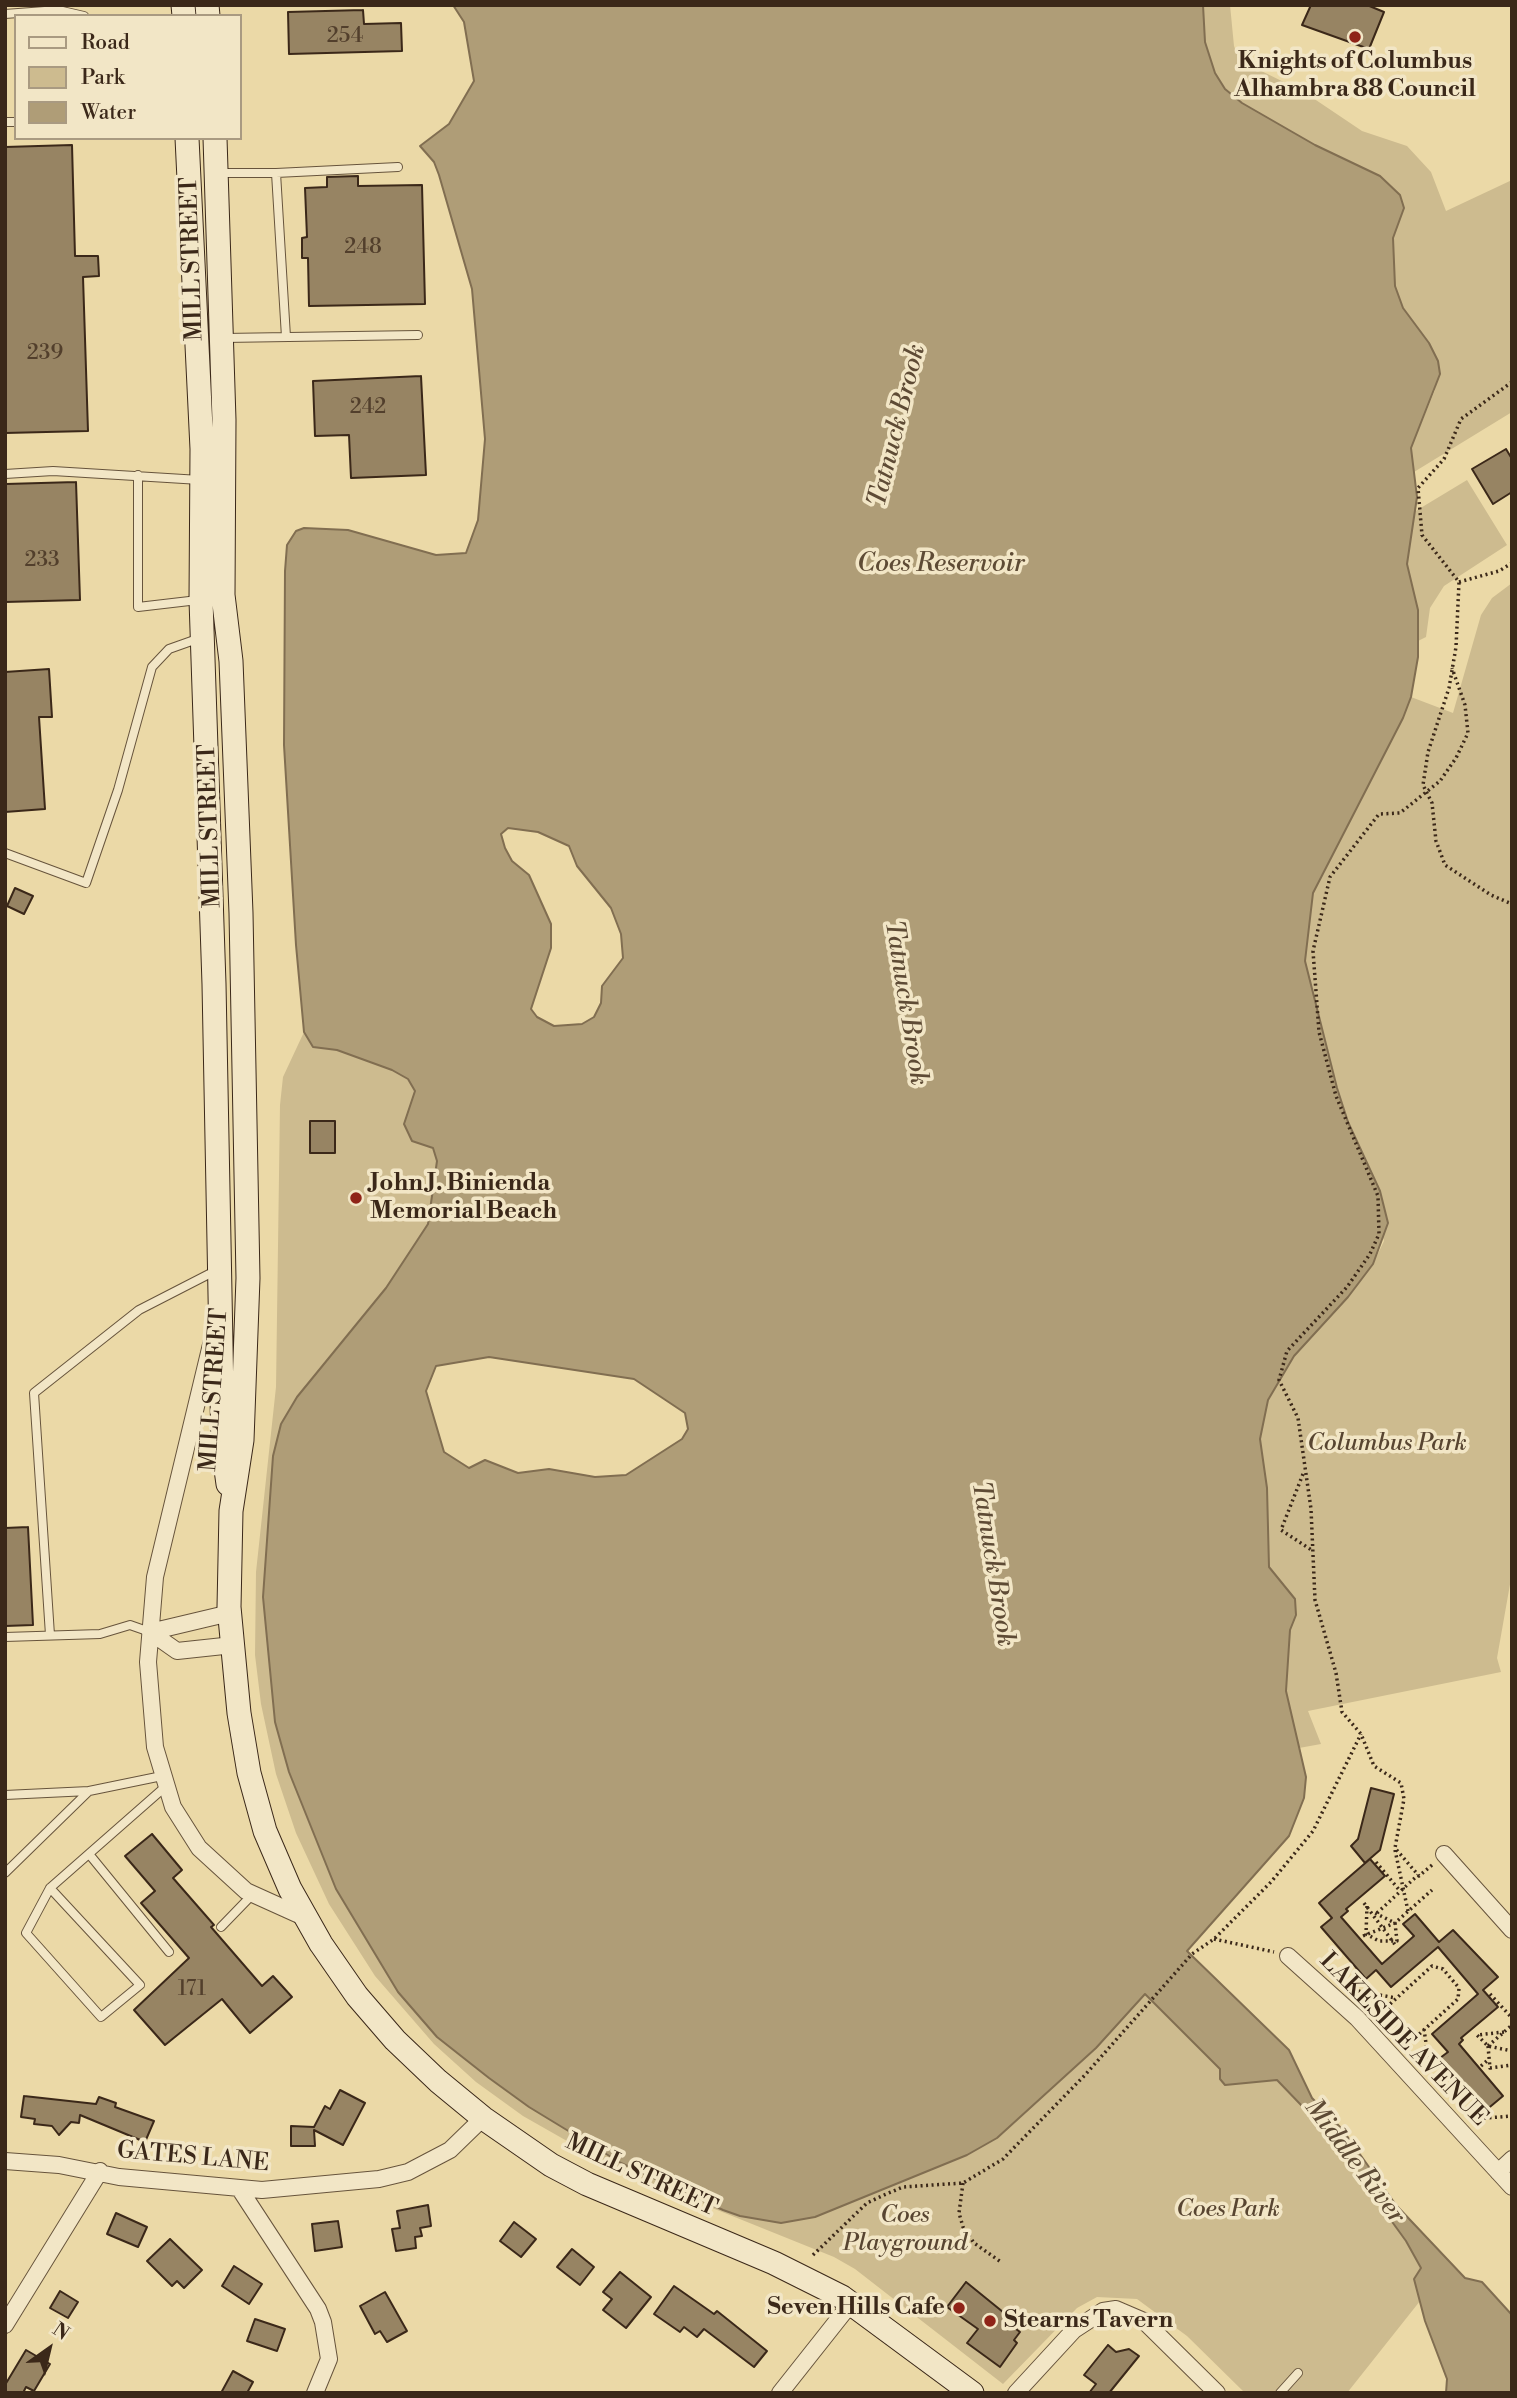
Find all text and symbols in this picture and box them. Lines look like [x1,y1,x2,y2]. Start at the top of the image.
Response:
legend [14,14,242,140]
house number: 254 [327,24,363,50]
marker: Knights of Columbus Alhambra 88 Council [1347,29,1363,45]
text: Road [81,30,130,56]
place label: Knights of Columbus Alhambra 88 Council [1234,48,1476,104]
text: Park [81,65,125,91]
text: Water [81,100,136,126]
street label: MILL STREET [176,177,210,341]
house number: 248 [344,235,382,261]
house number: 239 [27,341,63,367]
water label: Tatnuck Brook [863,341,933,511]
house number: 242 [350,395,386,421]
house number: 233 [24,548,60,574]
water label: Coes Reservoir [857,549,1025,581]
street label: MILL STREET [194,744,228,908]
water label: Tatnuck Brook [877,918,933,1088]
place label: John J. Binienda Memorial Beach [370,1170,557,1226]
marker: John J. Binienda Memorial Beach [348,1190,364,1206]
street label: MILL STREET [195,1307,235,1473]
park label: Columbus Park [1307,1430,1467,1458]
water label: Tatnuck Brook [964,1479,1020,1649]
street label: LAKESIDE AVENUE [1313,1947,1493,2133]
house number: 171 [178,1977,206,2003]
water label: Middle River [1297,2093,1411,2231]
street label: MILL STREET [561,2128,721,2224]
street label: GATES LANE [116,2137,270,2179]
park label: Coes Park [1176,2196,1280,2224]
park label: Coes Playground [843,2202,967,2258]
place label: Seven Hills Cafe [767,2294,945,2322]
marker: Seven Hills Cafe [951,2300,967,2316]
place label: Stearns Tavern [1004,2307,1173,2335]
marker: Stearns Tavern [982,2313,998,2329]
north arrow [14,2314,84,2384]
text: N [48,2317,74,2346]

